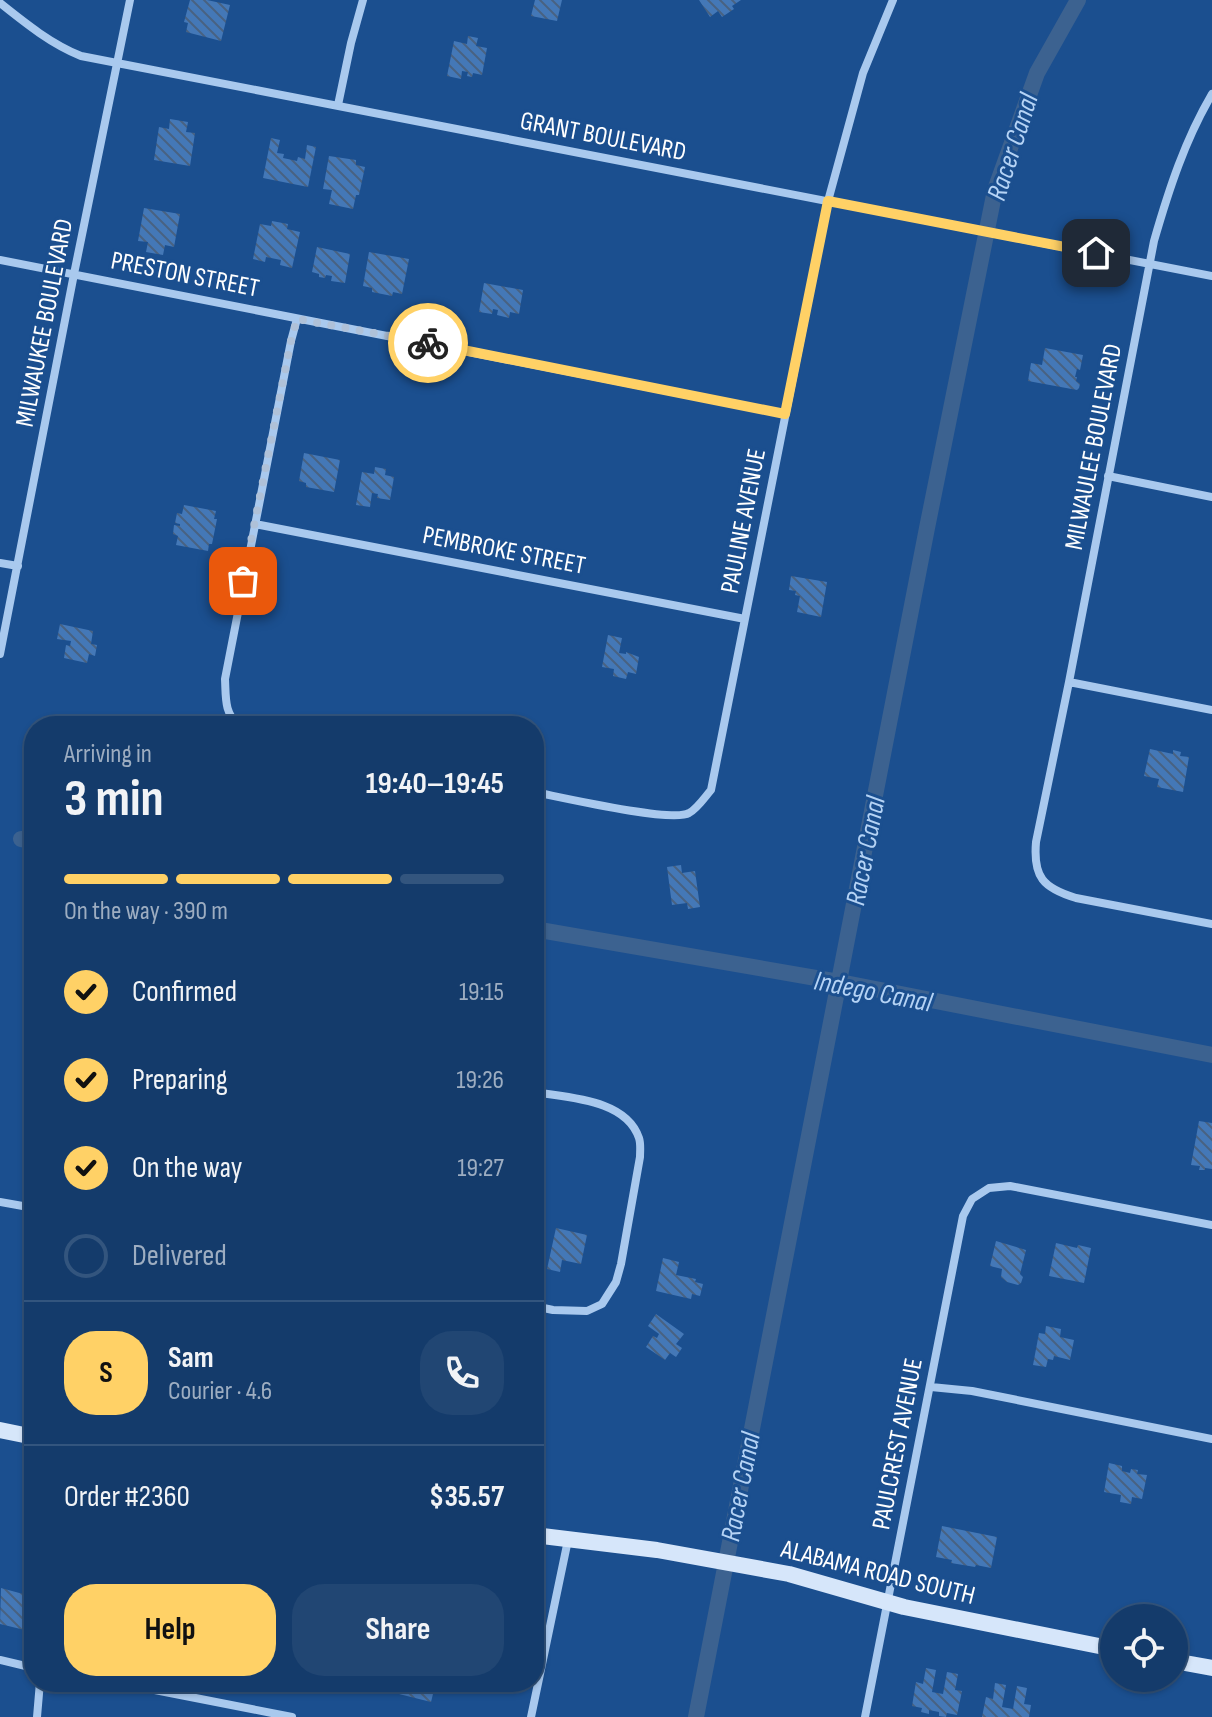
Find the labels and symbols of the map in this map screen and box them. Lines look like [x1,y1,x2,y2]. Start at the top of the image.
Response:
water label: Racer Canal [980,89,1046,205]
street label: GRANT BOULEVARD [517,106,689,168]
street label: MILWAUKEE BOULEVARD [10,216,80,430]
pin [1062,219,1130,287]
street label: PRESTON STREET [108,245,262,305]
courier [388,303,468,383]
street label: MILWAULEE BOULEVARD [1059,341,1129,553]
street label: PAULINE AVENUE [715,446,773,596]
street label: PEMBROKE STREET [420,520,588,582]
pin [209,547,277,615]
water label: Racer Canal [839,793,893,908]
water label: Indego Canal [811,964,936,1020]
street label: PAULCREST AVENUE [866,1356,930,1532]
water label: Racer Canal [714,1429,768,1544]
street label: ALABAMA ROAD SOUTH [777,1534,978,1612]

